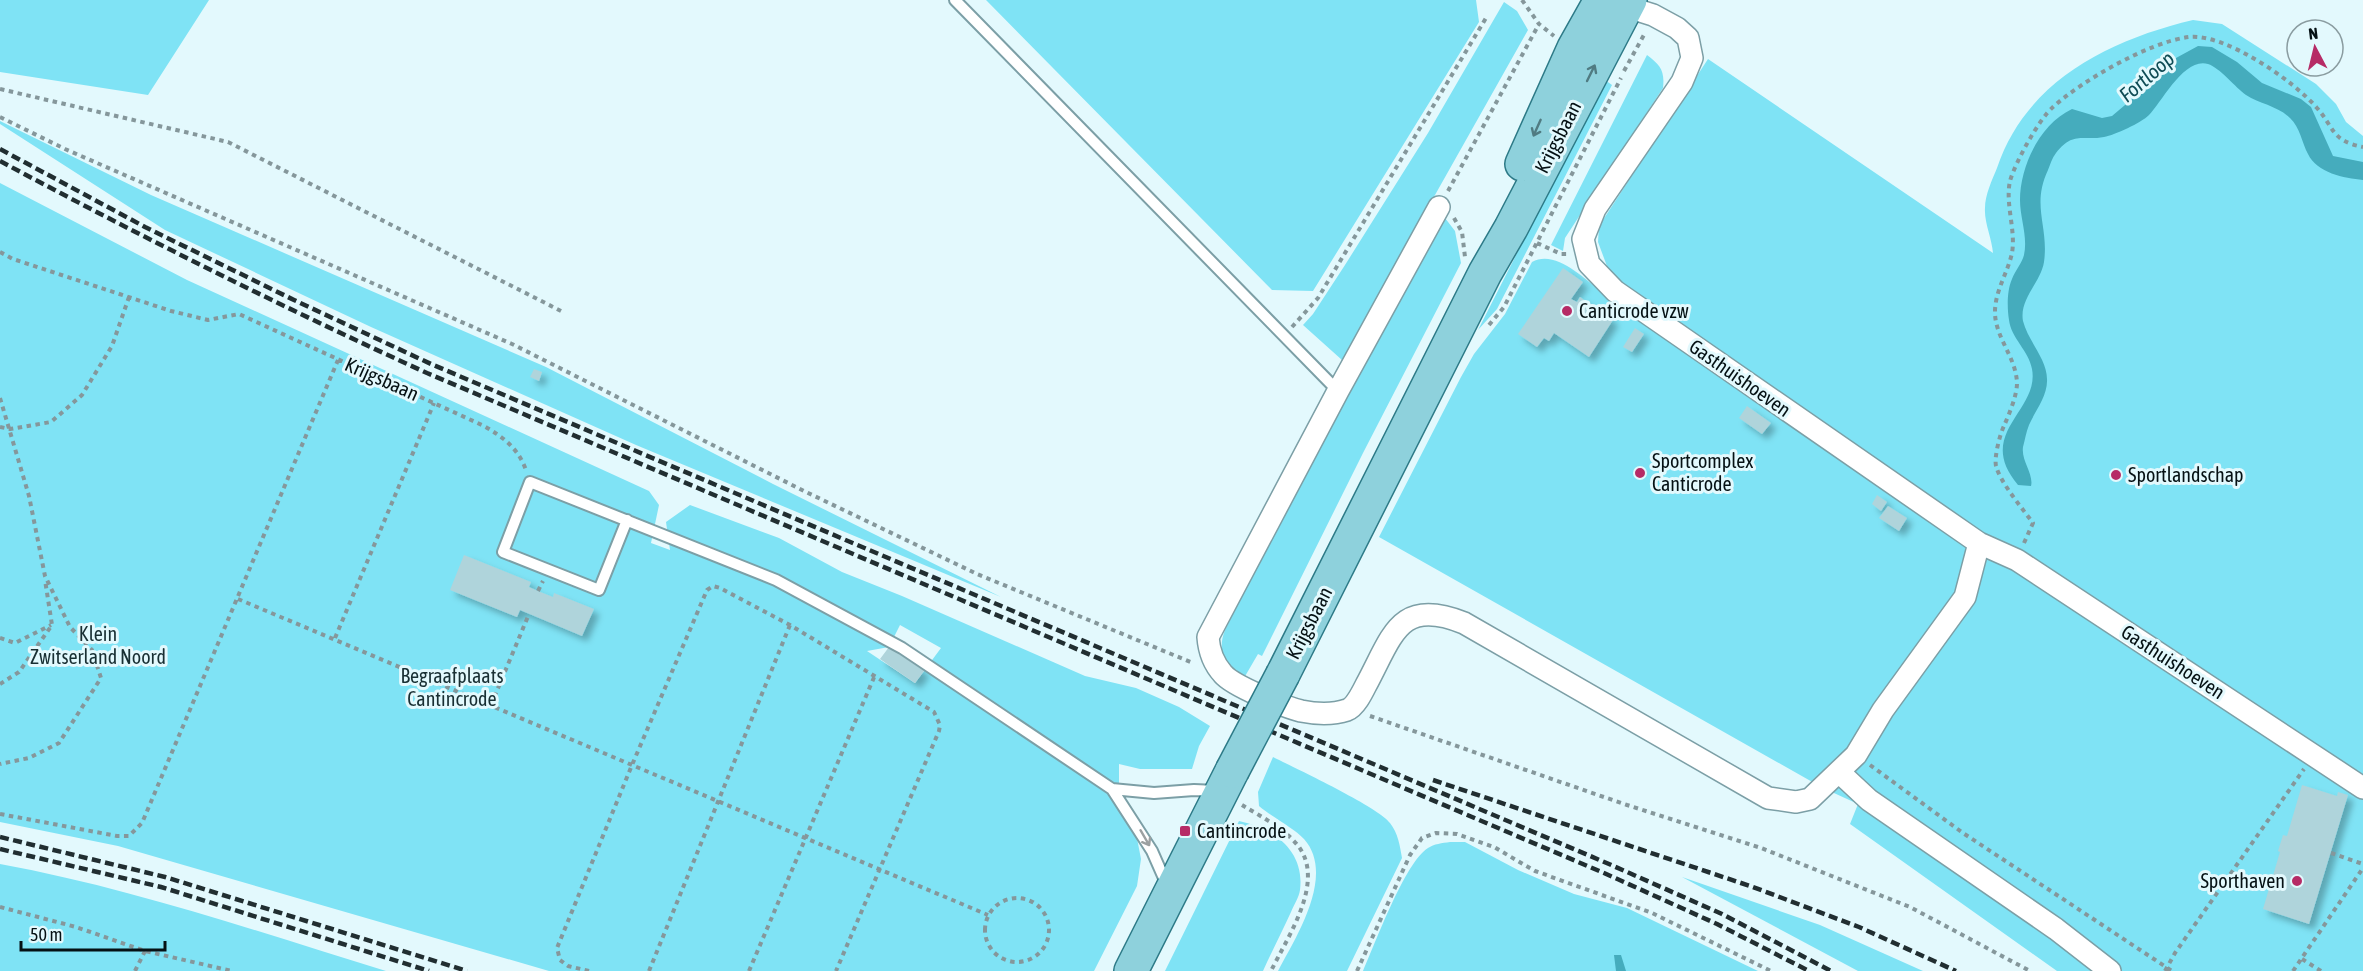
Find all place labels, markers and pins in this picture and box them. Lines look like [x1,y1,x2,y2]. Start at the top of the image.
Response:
place label: Canticrode vzw [1579,299,1689,322]
marker: Canticrode vzw [1560,304,1574,318]
place label: Sportcomplex Canticrode [1652,449,1753,495]
place label: Sportlandschap [2128,463,2243,486]
marker: Sportcomplex Canticrode [1633,466,1647,480]
marker: Sportlandschap [2109,468,2123,482]
place label: Cantincrode [1197,819,1286,842]
marker: Cantincrode [1178,824,1192,838]
place label: Sporthaven [2200,869,2285,892]
marker: Sporthaven [2290,874,2304,888]

